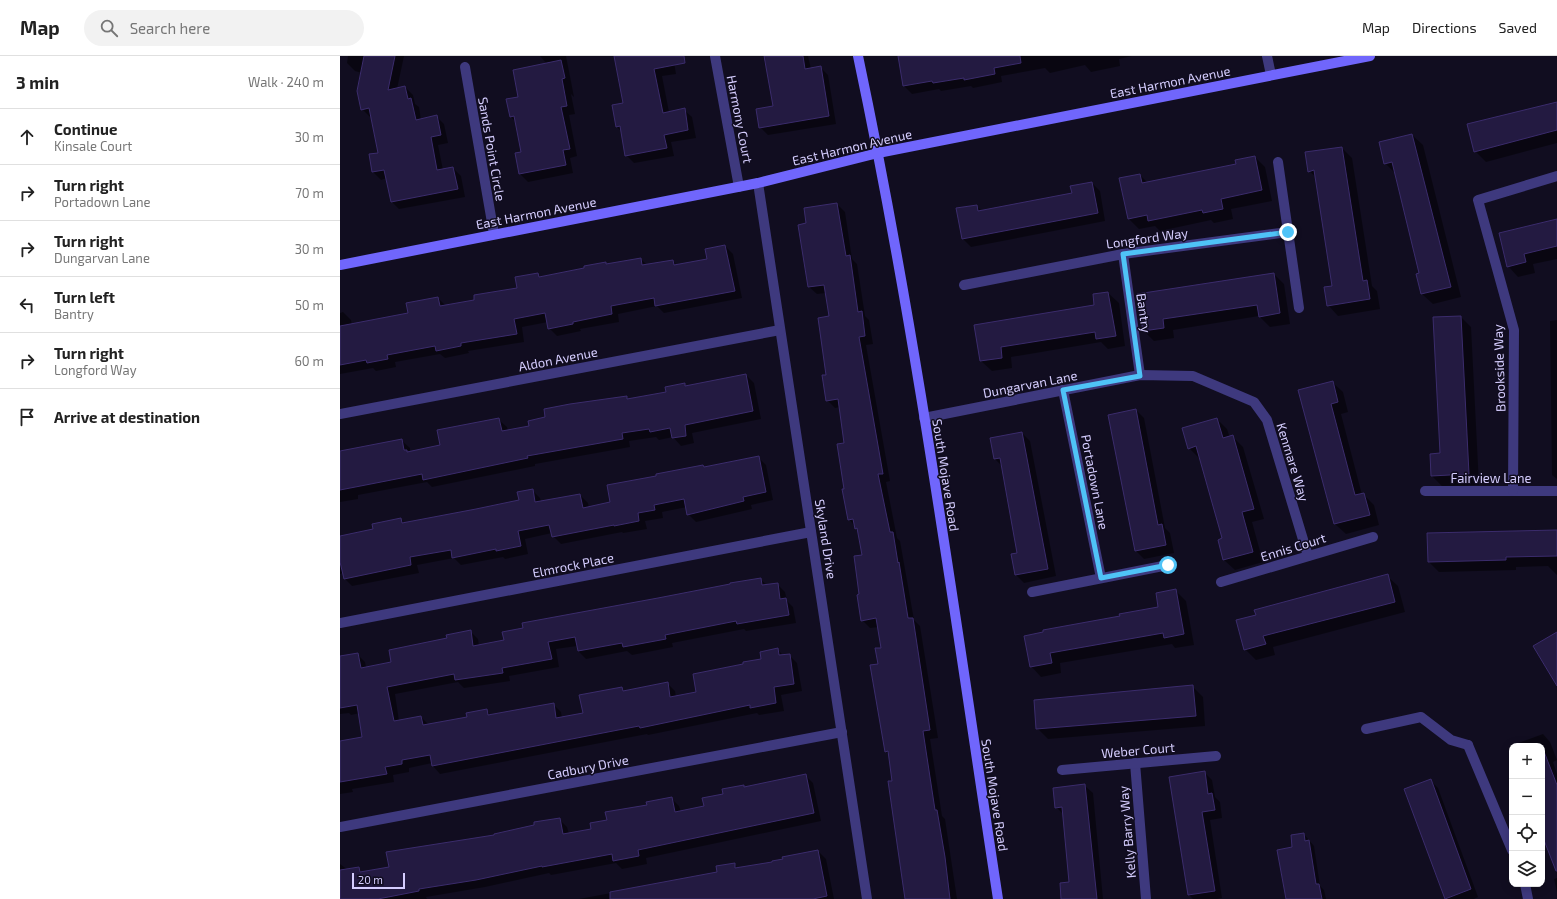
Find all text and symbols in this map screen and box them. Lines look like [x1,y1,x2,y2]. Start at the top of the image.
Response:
search box [84,10,364,46]
text: Map [20,16,60,39]
icon: search [98,17,120,39]
text: Search here [130,19,210,37]
text: Map [1362,19,1390,36]
text: Directions [1412,19,1477,36]
text: Saved [1499,19,1537,36]
street label: East Harmon Avenue [1108,62,1232,102]
text: 3 min [16,72,59,92]
text: Walk · 240 m [248,74,324,90]
street label: Harmony Court [724,74,756,164]
street label: Sands Point Circle [475,96,509,202]
text: Continue [54,120,117,138]
street label: East Harmon Avenue [791,125,913,169]
icon: ahead [16,126,38,148]
text: 30 m [295,129,324,145]
text: Kinsale Court [54,138,132,154]
text: Turn right [54,176,124,194]
icon: right [16,182,38,204]
text: 70 m [295,185,324,201]
street label: East Harmon Avenue [474,193,598,233]
text: Portadown Lane [54,194,151,210]
route end [1279,223,1297,241]
street label: Longford Way [1105,224,1189,252]
text: Turn right [54,232,124,250]
icon: right [16,238,38,260]
text: 30 m [295,241,324,257]
text: Dungarvan Lane [54,250,150,266]
text: Turn left [54,288,115,306]
street label: Bantry [1133,292,1155,334]
icon: left [16,294,38,316]
text: 50 m [295,297,324,313]
text: Bantry [54,306,94,322]
street label: Brookside Way [1489,324,1509,412]
street label: Aldon Avenue [517,343,599,375]
text: Turn right [54,344,124,362]
icon: right [16,350,38,372]
text: 60 m [294,353,324,369]
text: Longford Way [54,362,137,378]
street label: Dungarvan Lane [981,367,1079,401]
icon: arrive [16,406,38,428]
text: Arrive at destination [54,408,200,426]
street label: South Mojave Road [929,418,963,532]
street label: Kenmare Way [1273,421,1313,503]
street label: Portadown Lane [1078,433,1112,531]
street label: Fairview Lane [1450,470,1532,486]
street label: Skyland Drive [812,498,840,580]
street label: Ennis Court [1258,529,1328,565]
street label: Elmrock Place [531,549,615,581]
route start [1159,556,1177,574]
street label: South Mojave Road [978,738,1012,852]
street label: Weber Court [1101,739,1175,761]
map controls [1509,743,1545,887]
button: + [1509,743,1545,779]
street label: Cadbury Drive [546,751,630,783]
button: − [1509,779,1545,815]
street label: Kelly Barry Way [1115,785,1139,879]
button: locate [1509,815,1545,851]
button: layers [1509,851,1545,887]
scale bar [352,871,405,890]
text: 20 m [358,873,383,886]

